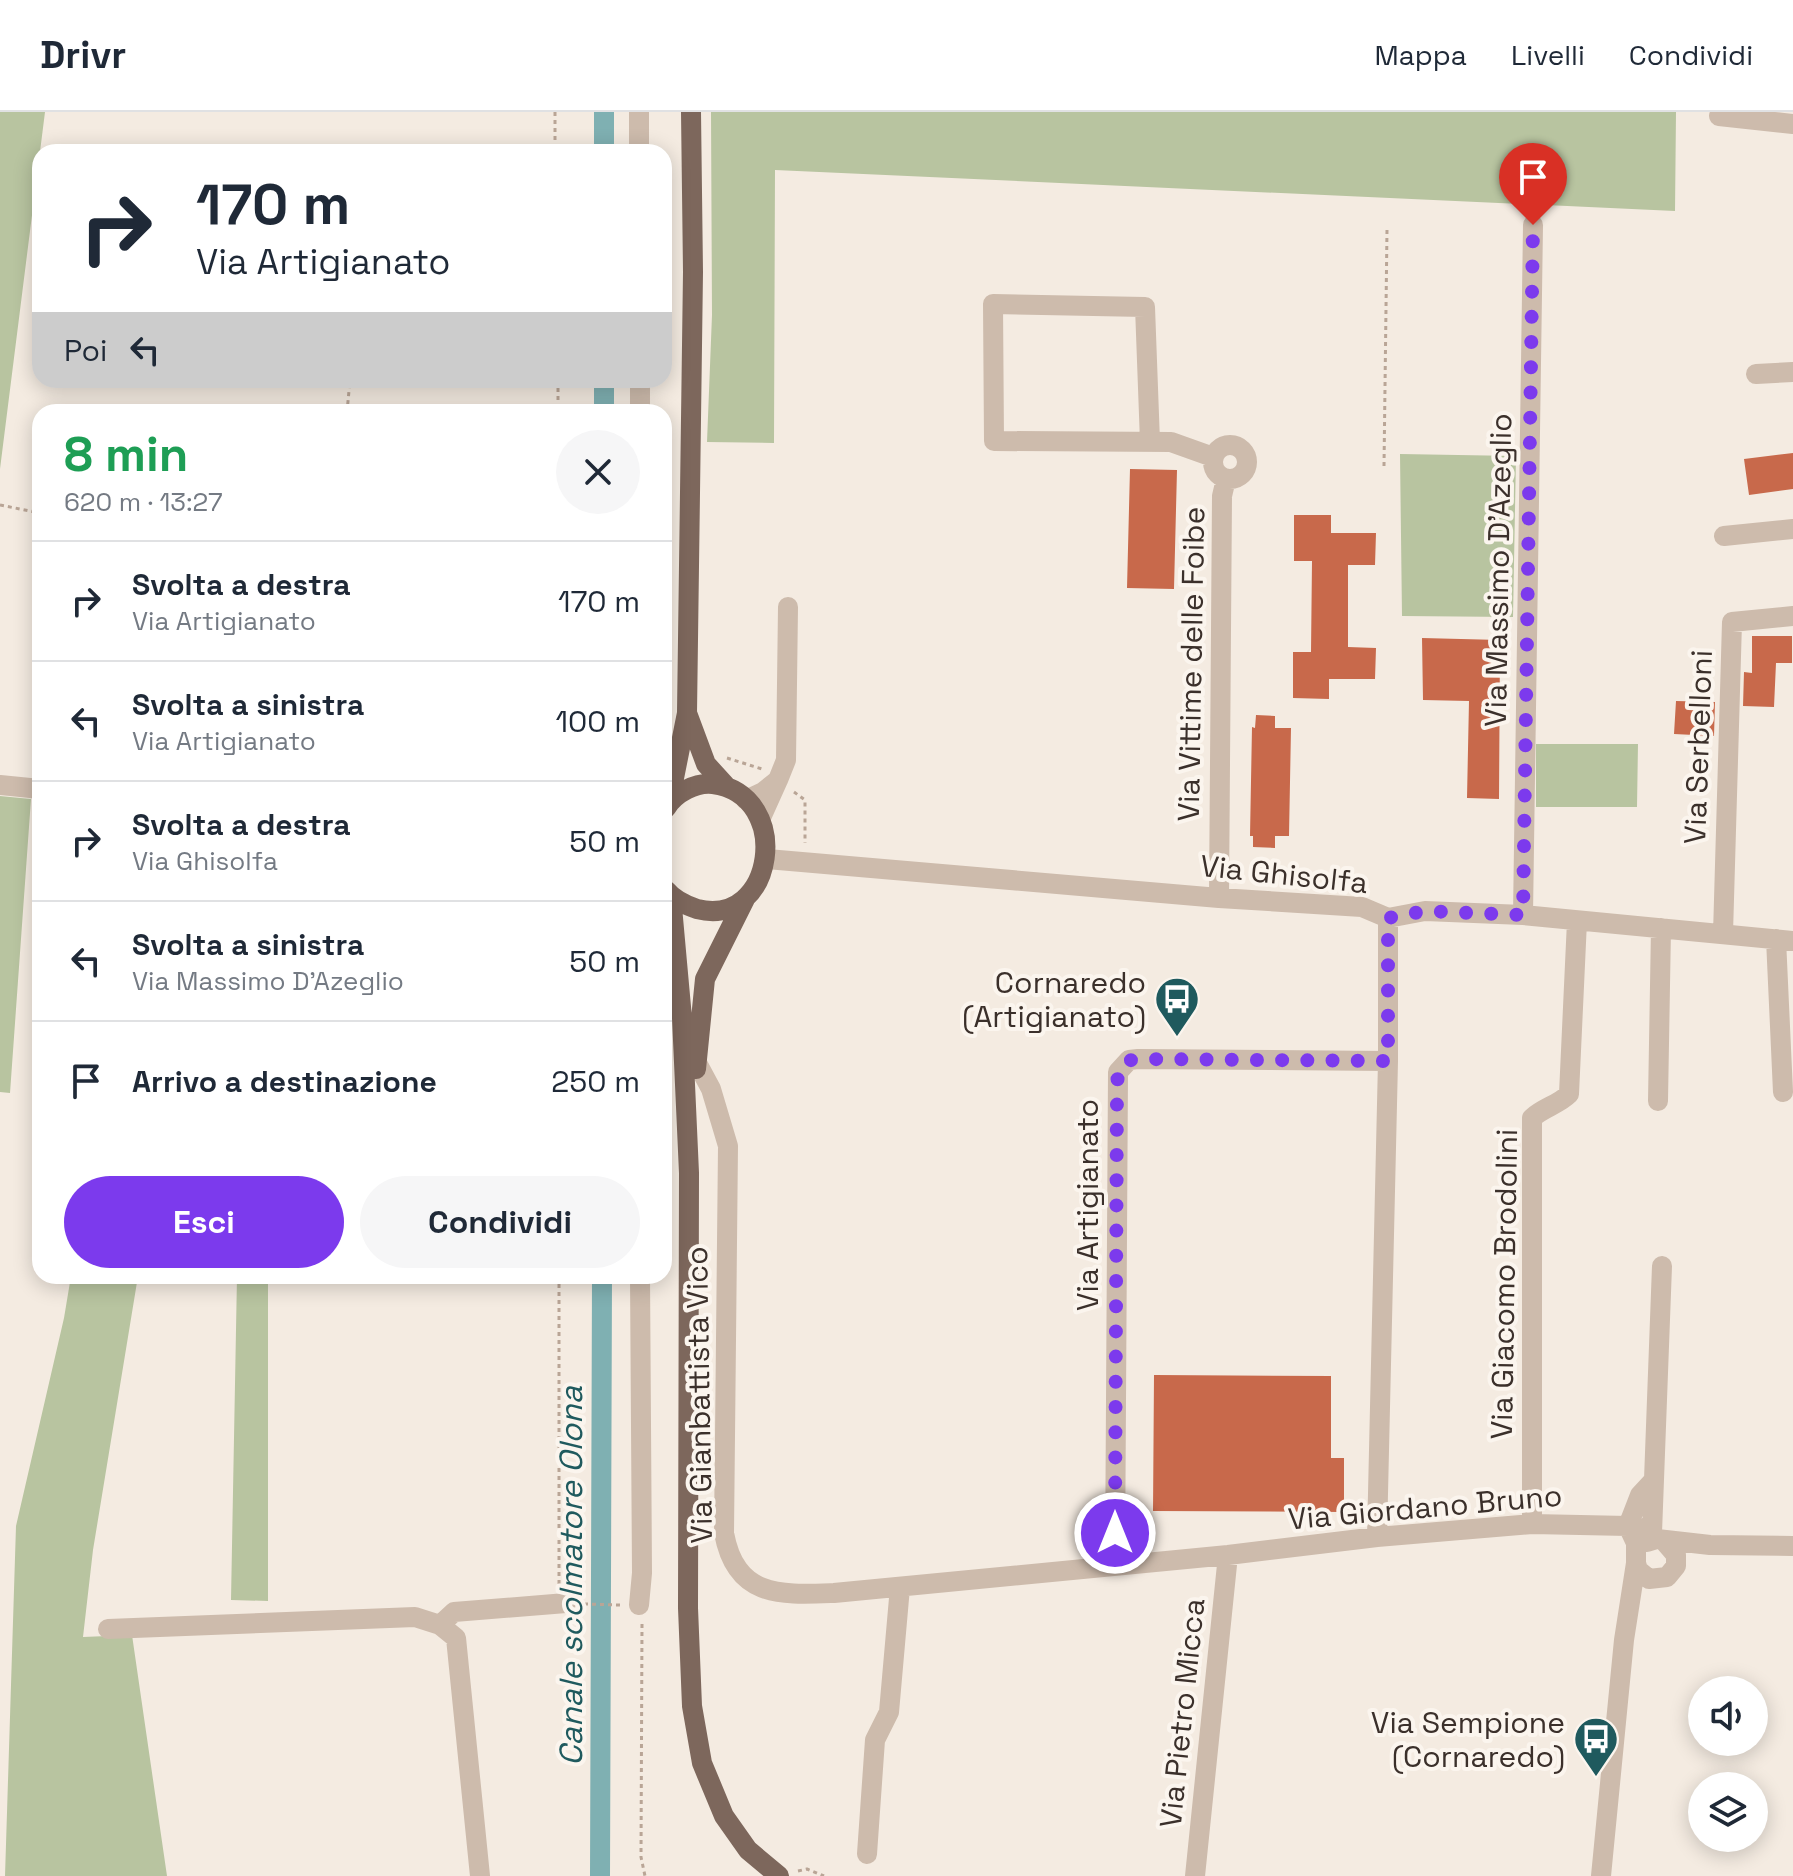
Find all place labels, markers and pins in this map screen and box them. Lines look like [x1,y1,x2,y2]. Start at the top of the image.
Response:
pin [1499,143,1567,225]
place label: Cornaredo (Artigianato) [962,963,1146,1036]
bus stop icon: Cornaredo (Artigianato) [1153,975,1201,1038]
place label: Via Sempione (Cornaredo) [1371,1703,1565,1776]
bus stop icon: Via Sempione (Cornaredo) [1572,1715,1620,1778]

